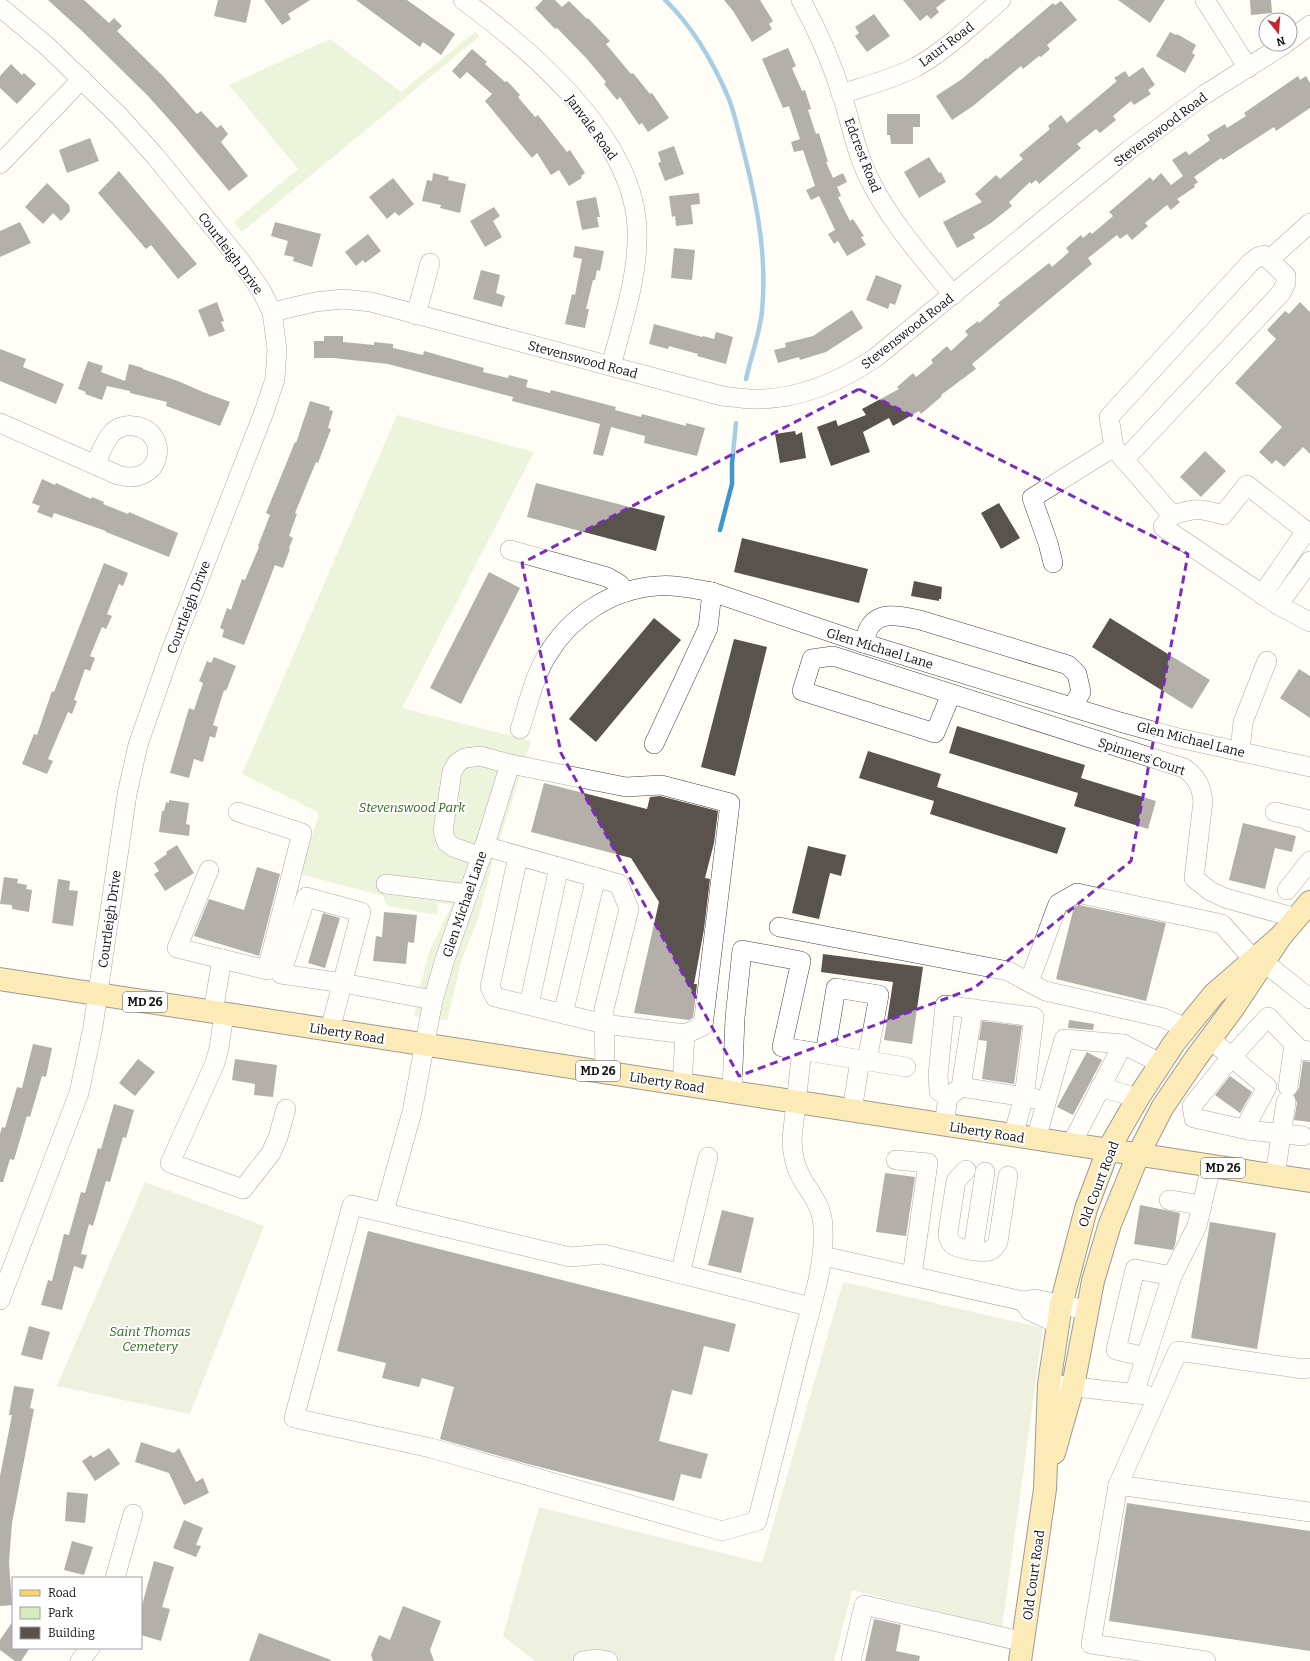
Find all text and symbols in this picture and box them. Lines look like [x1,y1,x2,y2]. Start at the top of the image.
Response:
north arrow [1258,12,1298,52]
street label: Lauri Road [916,19,977,70]
text: N [1274,34,1287,49]
street label: Stevenswood Road [1111,89,1210,169]
street label: Janvale Road [562,91,620,163]
street label: Edcrest Road [841,116,884,195]
street label: Courtleigh Drive [195,209,266,297]
street label: Stevenswood Road [858,291,957,372]
street label: Stevenswood Road [526,338,640,381]
street label: Courtleigh Drive [164,559,213,656]
street label: Glen Michael Lane [825,625,935,672]
street label: Glen Michael Lane [1135,719,1247,760]
street label: Spinners Court [1096,735,1188,778]
park label: Stevenswood Park [359,800,466,815]
street label: Glen Michael Lane [439,849,490,959]
street label: Courtleigh Drive [95,869,124,969]
road number: MD 26 [123,992,167,1012]
street label: Liberty Road [308,1020,386,1047]
road number: MD 26 [576,1061,620,1081]
street label: Liberty Road [628,1069,706,1096]
street label: Liberty Road [948,1119,1026,1146]
street label: Old Court Road [1075,1139,1122,1229]
road number: MD 26 [1201,1158,1245,1178]
park label: Saint Thomas Cemetery [109,1324,191,1354]
street label: Old Court Road [1020,1529,1047,1621]
legend [12,1577,142,1649]
text: Road [48,1586,76,1600]
text: Park [48,1606,74,1620]
text: Building [48,1626,95,1640]

